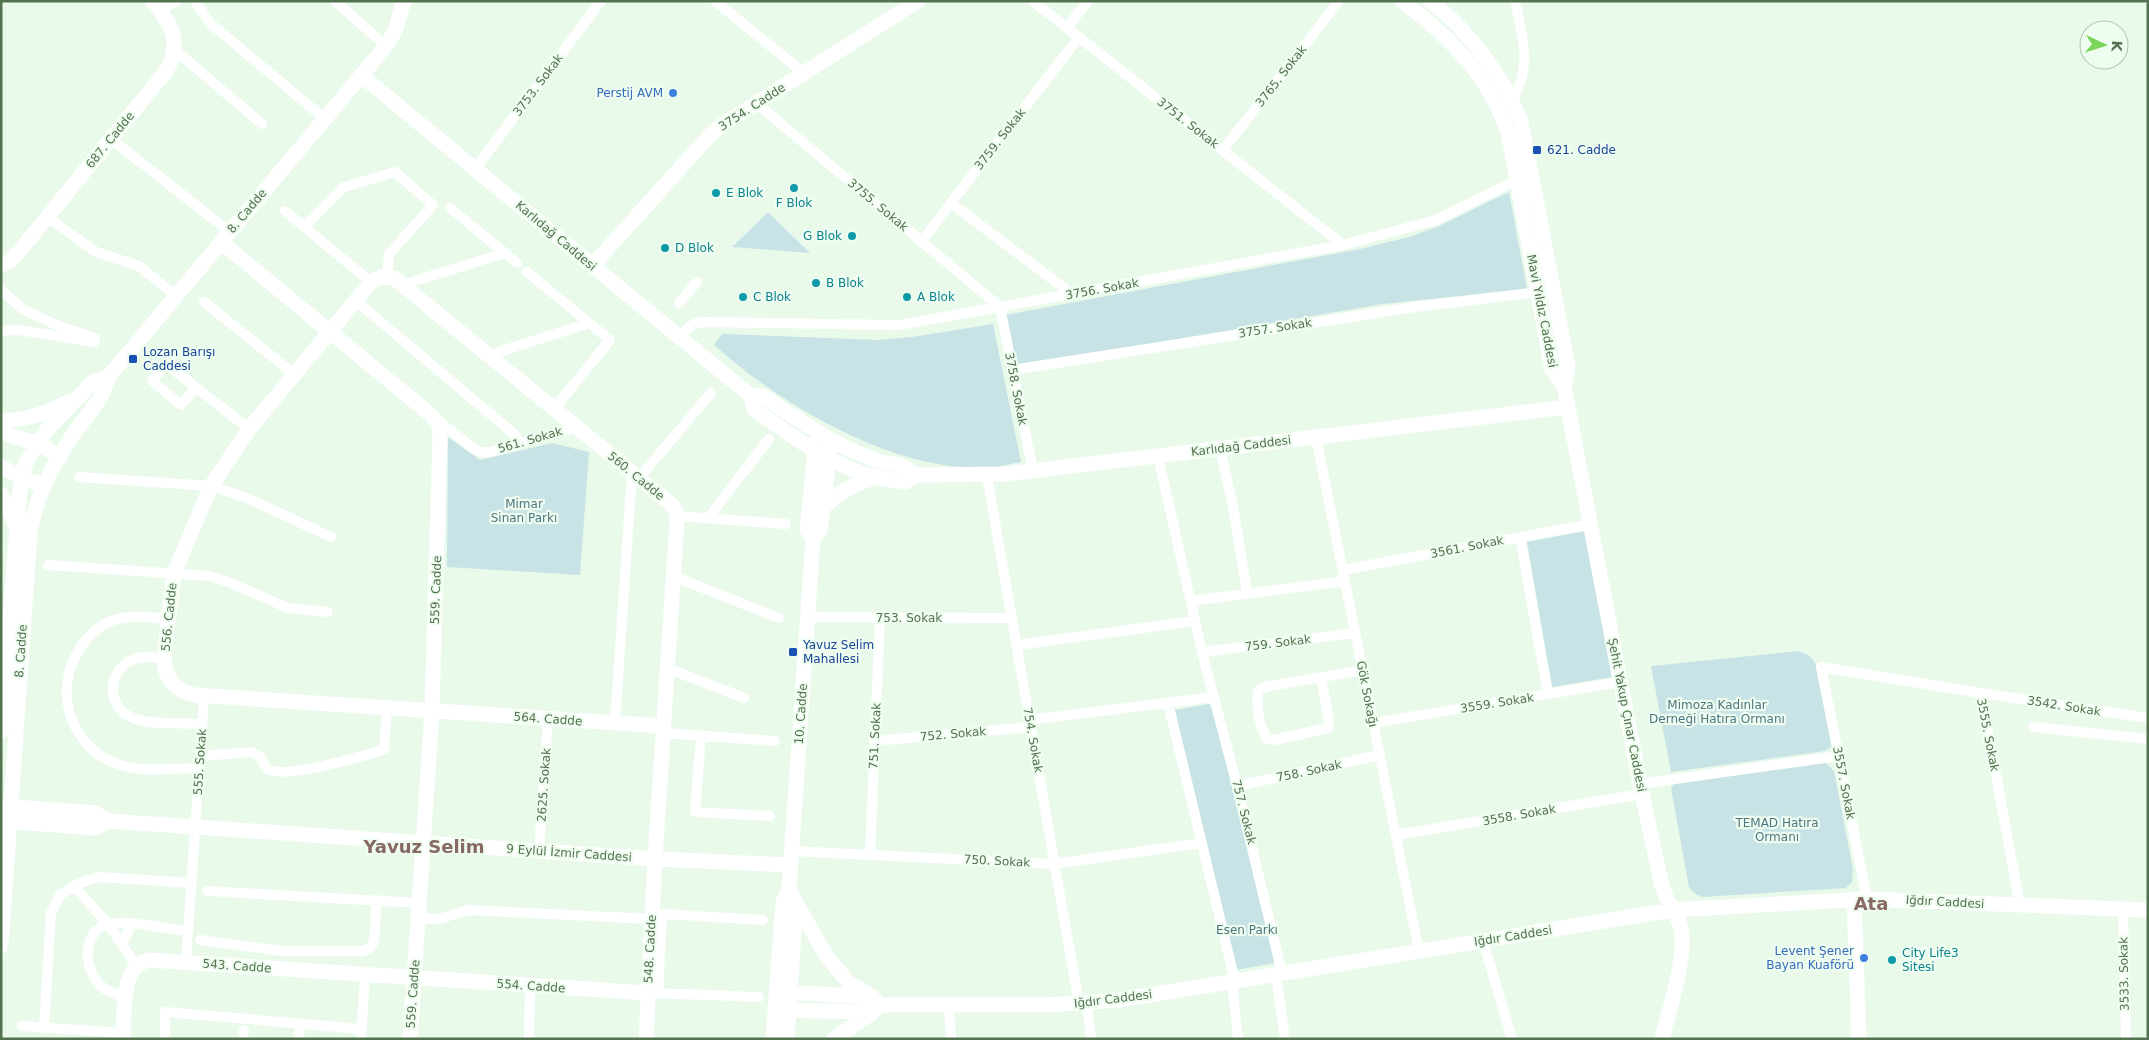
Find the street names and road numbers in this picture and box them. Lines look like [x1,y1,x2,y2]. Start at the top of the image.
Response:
street label: 3765. Sokak [1253,42,1309,110]
street label: 3753. Sokak [510,51,566,119]
street label: 3754. Cadde [716,80,788,134]
street label: 3751. Sokak [1154,95,1222,151]
street label: 3759. Sokak [972,105,1028,173]
street label: 687. Cadde [83,109,137,171]
street label: 3755. Sokak [845,176,911,234]
street label: 8. Cadde [224,186,270,236]
street label: Karlıdağ Caddesi [513,198,599,274]
street label: Mavi Yıldız Caddesi [1524,253,1560,369]
street label: 3756. Sokak [1064,276,1140,302]
street label: 3757. Sokak [1237,315,1313,341]
street label: 3758. Sokak [1002,351,1030,427]
street label: 561. Sokak [496,424,564,456]
street label: Karlıdağ Caddesi [1190,433,1292,459]
street label: 560. Cadde [605,449,667,503]
street label: 3561. Sokak [1429,533,1505,561]
street label: 559. Cadde [428,555,444,625]
street label: 556. Cadde [158,582,180,652]
street label: 753. Sokak [876,611,942,625]
street label: 8. Cadde [12,624,30,678]
street label: 759. Sokak [1244,632,1312,654]
street label: Şehit Yakup Çınar Caddesi [1605,637,1649,793]
street label: Gök Sokağı [1354,660,1380,728]
street label: 10. Cadde [792,683,810,745]
street label: 3559. Sokak [1459,690,1535,716]
street label: 3542. Sokak [2026,693,2102,719]
street label: 3555. Sokak [1974,697,2002,773]
street label: 751. Sokak [866,702,884,770]
street label: 754. Sokak [1020,706,1046,774]
street label: 564. Cadde [513,710,583,728]
street label: 752. Sokak [919,724,987,744]
street label: 555. Sokak [191,728,209,796]
street label: 3557. Sokak [1830,745,1858,821]
street label: 2625. Sokak [534,747,554,822]
street label: 758. Sokak [1275,757,1343,785]
street label: 757. Sokak [1229,778,1259,846]
street label: 3558. Sokak [1481,802,1557,828]
street label: 9 Eylül İzmir Caddesi [506,841,632,864]
street label: 750. Sokak [963,852,1031,870]
street label: Iğdır Caddesi [1905,893,1985,911]
street label: 548. Cadde [641,914,659,984]
street label: Iğdır Caddesi [1473,923,1553,949]
street label: 3533. Sokak [2116,937,2132,1011]
street label: 543. Cadde [202,957,272,975]
street label: 559. Cadde [404,959,422,1029]
street label: 554. Cadde [496,977,566,995]
street label: Iğdır Caddesi [1073,987,1153,1011]

